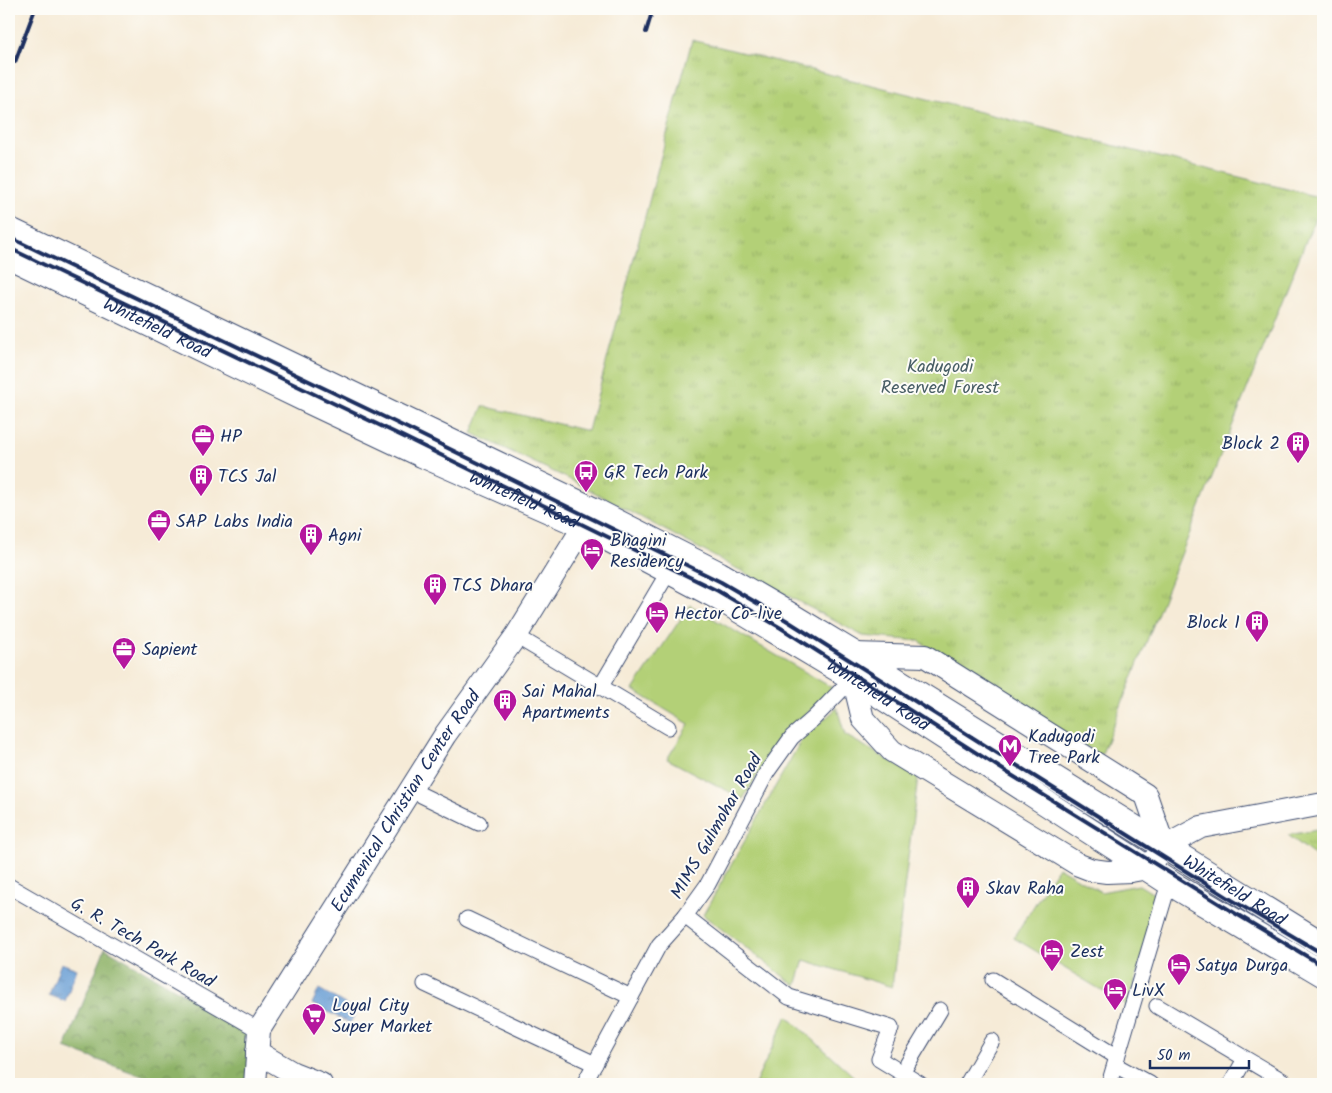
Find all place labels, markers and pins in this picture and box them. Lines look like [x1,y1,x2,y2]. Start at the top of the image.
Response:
office icon: HP [190,423,216,457]
place label: HP [220,423,243,452]
place label: Block 2 [1222,430,1280,459]
building icon: Block 2 [1285,430,1311,464]
bus stop icon: GR Tech Park [573,459,599,493]
place label: GR Tech Park [604,459,709,488]
building icon: TCS Jal [188,463,214,497]
place label: TCS Jal [218,463,277,492]
office icon: SAP Labs India [146,508,172,542]
place label: SAP Labs India [176,508,293,537]
building icon: Agni [298,522,324,556]
place label: Agni [328,522,362,551]
place label: Bhagini Residency [610,527,684,577]
hotel icon: Bhagini Residency [579,537,605,571]
building icon: TCS Dhara [422,572,448,606]
place label: TCS Dhara [452,572,533,601]
hotel icon: Hector Co-live [644,600,670,634]
place label: Hector Co-live [674,600,782,629]
place label: Block 1 [1187,609,1240,638]
building icon: Block 1 [1244,609,1270,643]
office icon: Sapient [111,636,137,670]
place label: Sapient [142,636,199,665]
place label: Sai Mahal Apartments [522,678,610,728]
building icon: Sai Mahal Apartments [492,688,518,722]
place label: Kadugodi Tree Park [1028,723,1100,773]
metro station icon: Kadugodi Tree Park [997,733,1023,767]
building icon: Skav Raha [955,875,981,909]
place label: Skav Raha [986,875,1064,904]
hotel icon: Zest [1039,938,1065,972]
place label: Zest [1070,938,1105,967]
hotel icon: Satya Durga [1166,952,1192,986]
place label: Satya Durga [1196,952,1288,981]
hotel icon: LivX [1102,977,1128,1011]
place label: LivX [1132,977,1166,1006]
place label: Loyal City Super Market [332,992,433,1042]
supermarket icon: Loyal City Super Market [301,1002,327,1036]

